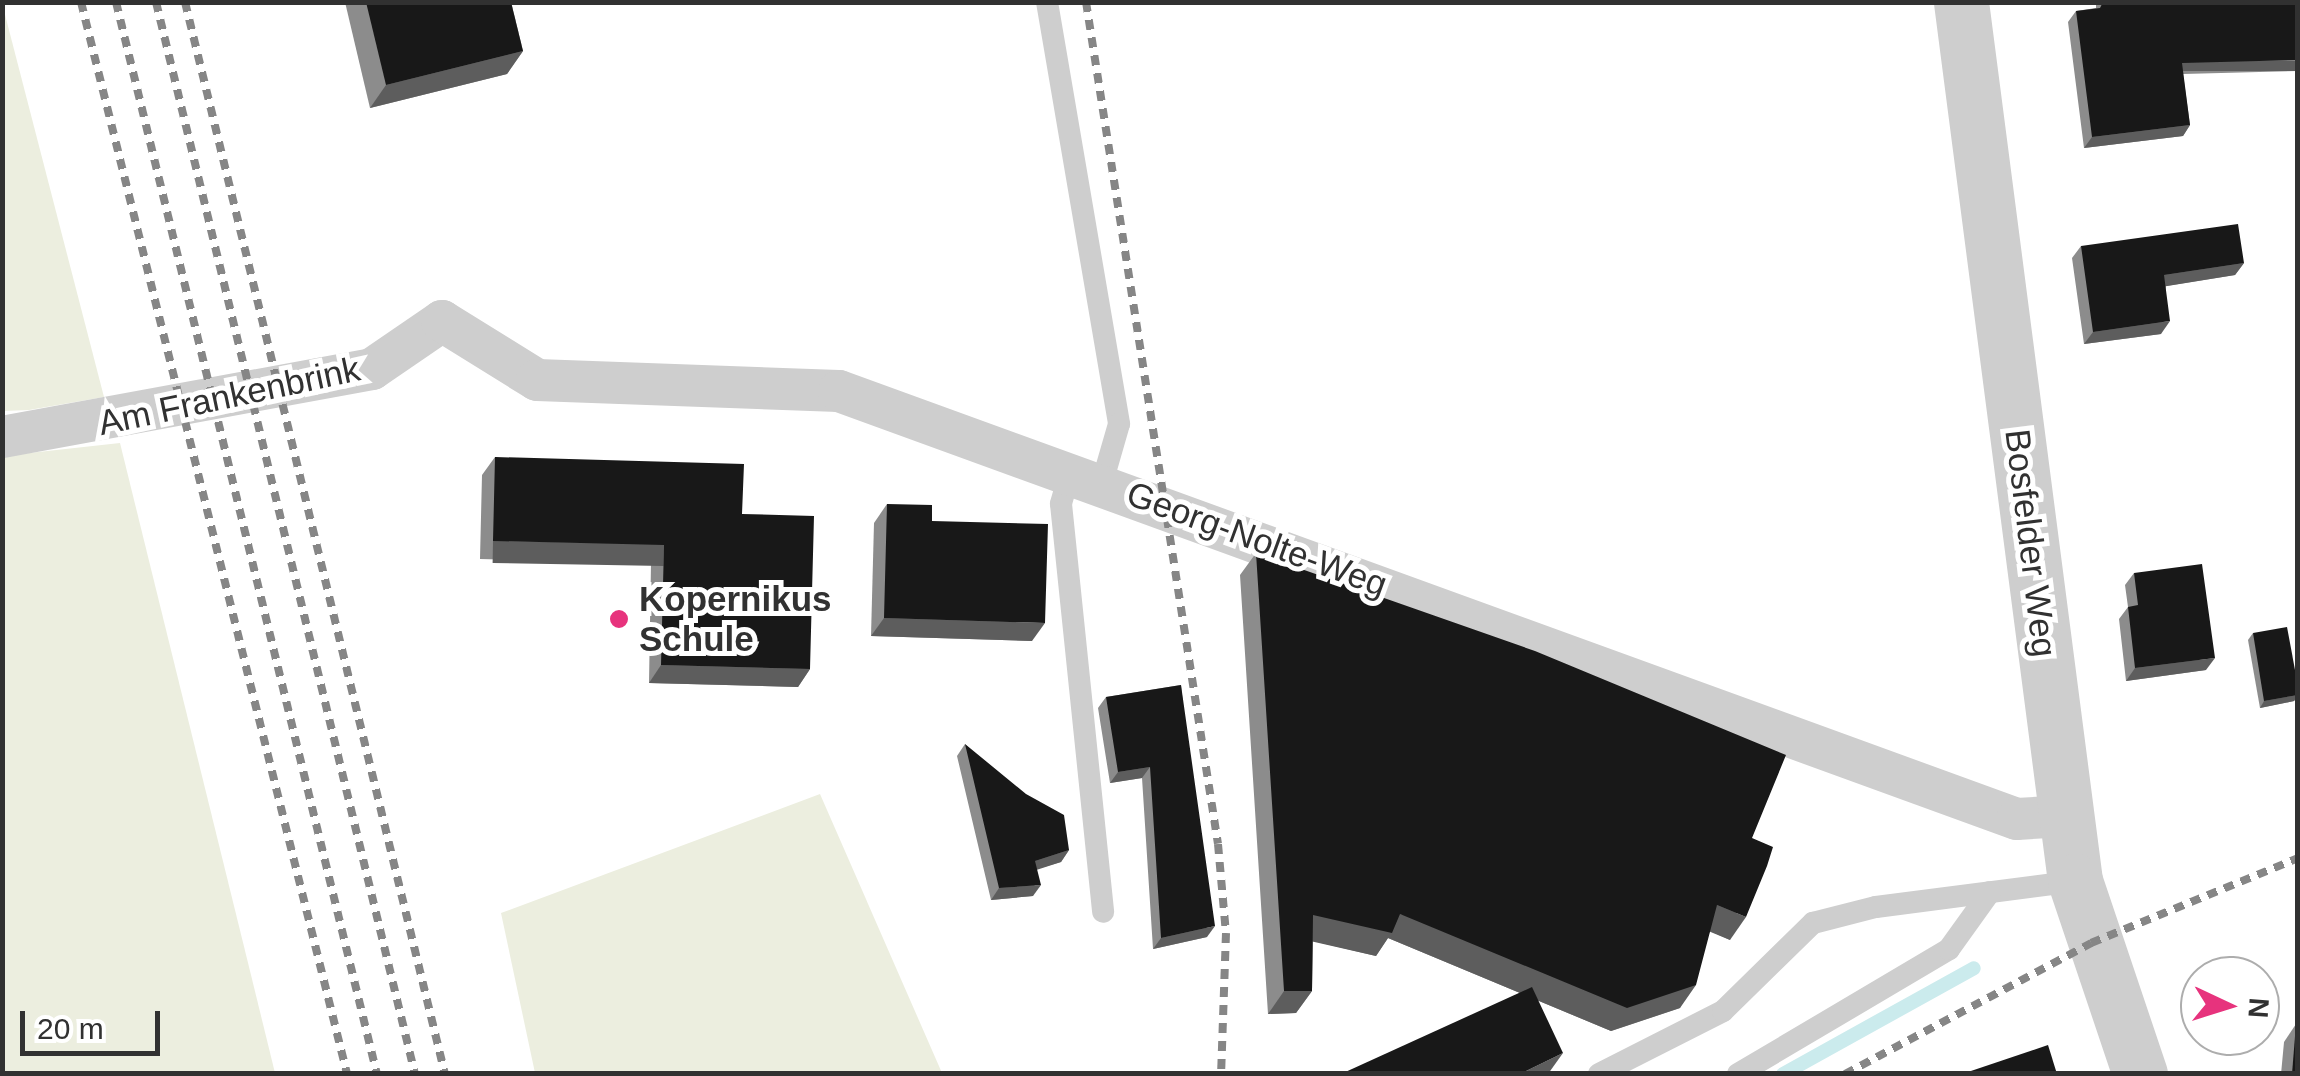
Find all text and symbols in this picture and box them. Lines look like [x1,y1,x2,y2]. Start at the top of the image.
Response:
street label: Am Frankenbrink [94,348,364,444]
street label: Bosfelder Weg [1996,427,2066,659]
street label: Georg-Nolte-Weg [1121,472,1393,606]
place label: Kopernikus Schule [639,578,832,660]
marker: Kopernikus Schule [608,608,630,630]
north arrow [2180,956,2280,1056]
scale bar [25,991,165,1053]
text: N [2242,997,2275,1019]
text: 20 m [37,1012,104,1045]

